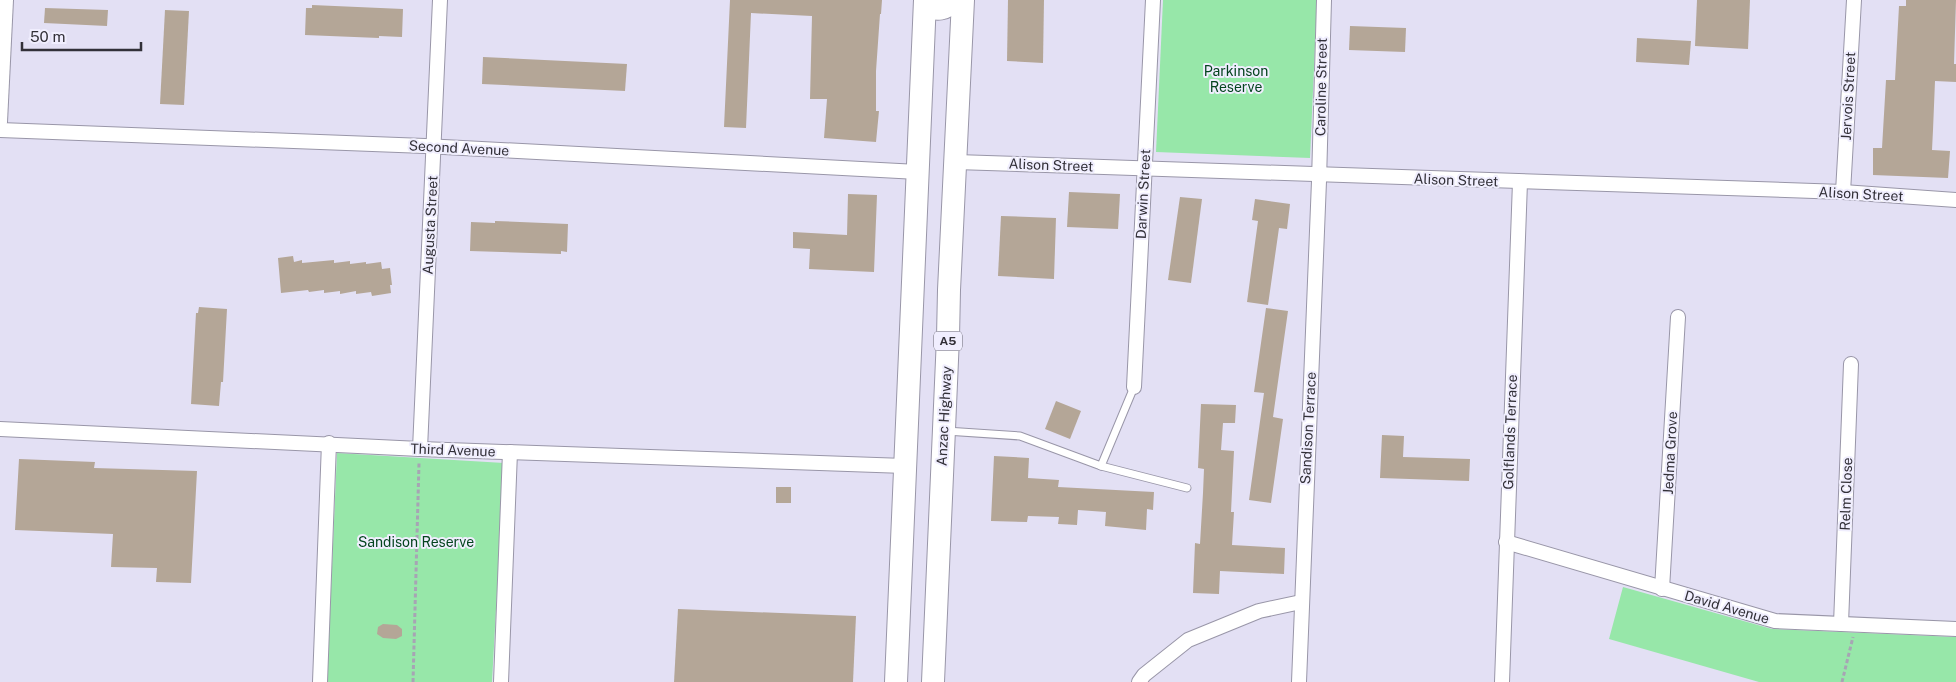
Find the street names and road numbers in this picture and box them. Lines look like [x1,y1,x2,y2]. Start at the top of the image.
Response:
street label: Caroline Street [1312,38,1330,136]
street label: Jervois Street [1838,51,1858,141]
street label: Second Avenue [408,137,510,159]
street label: Darwin Street [1133,149,1153,239]
street label: Alison Street [1008,156,1094,174]
street label: Alison Street [1413,171,1499,189]
street label: Augusta Street [419,175,441,275]
street label: Alison Street [1818,184,1904,204]
road number: A5 [934,332,962,351]
street label: Anzac Highway [933,365,955,466]
street label: Sandison Terrace [1297,371,1319,485]
street label: Golflands Terrace [1500,374,1520,490]
street label: Jedma Grove [1660,411,1680,495]
street label: Third Avenue [410,441,496,459]
street label: Relm Close [1837,457,1855,531]
street label: David Avenue [1683,587,1771,627]

